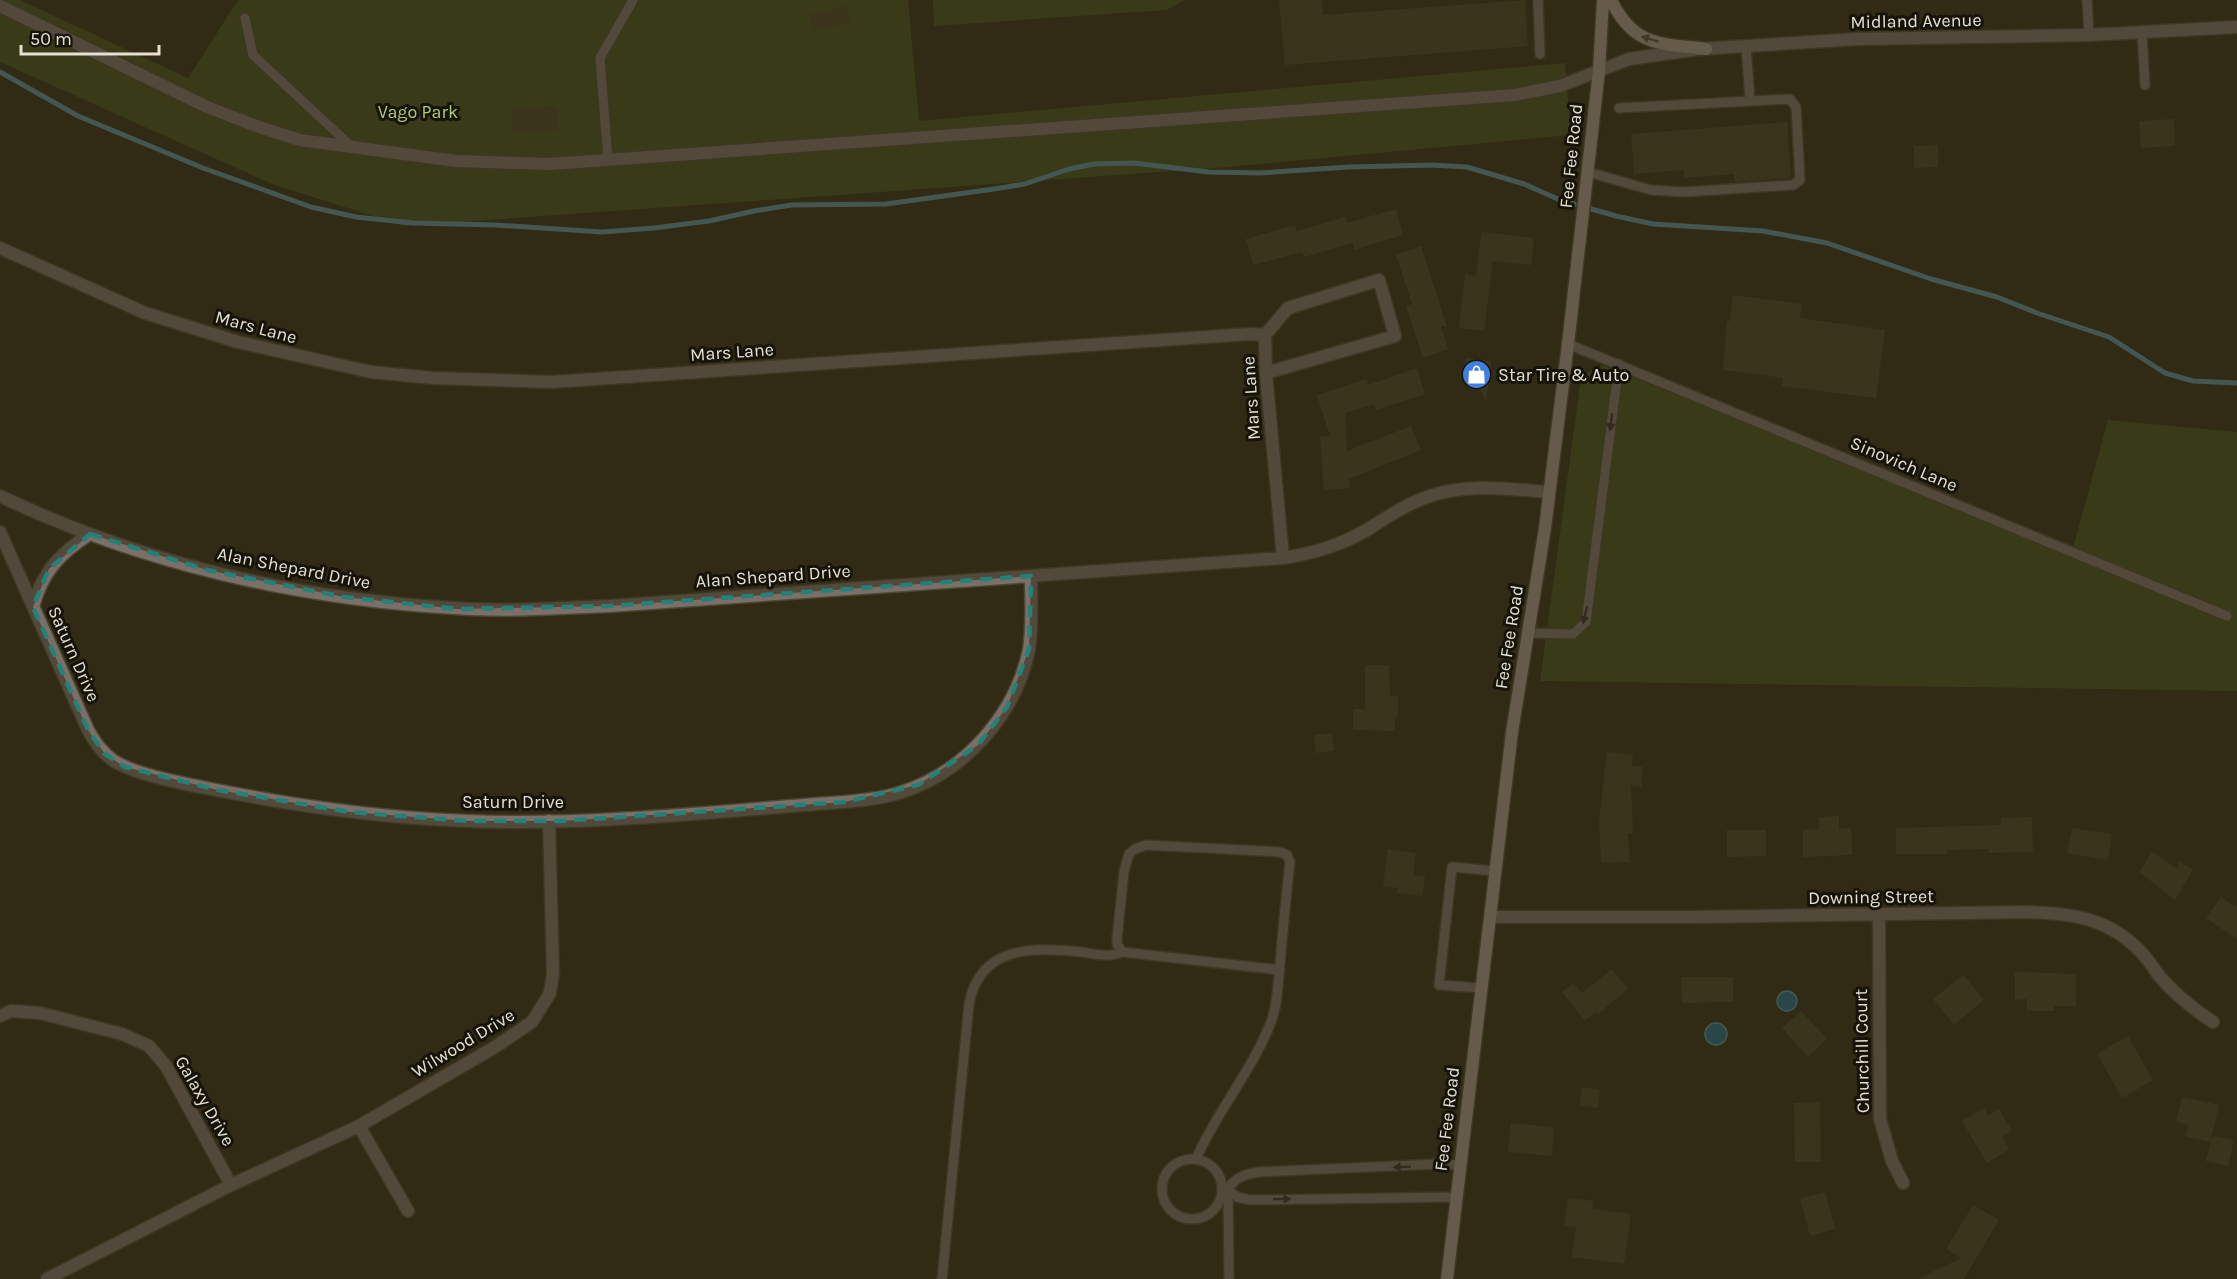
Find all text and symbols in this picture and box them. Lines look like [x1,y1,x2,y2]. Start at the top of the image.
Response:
street label: Midland Avenue [1850,9,1982,33]
scale bar [21,18,159,56]
text: 50 m [30,28,72,50]
one-way arrow [1641,34,1659,43]
park label: Vago Park [378,101,458,123]
street label: Fee Fee Road [1555,103,1587,209]
street label: Mars Lane [213,306,299,348]
street label: Mars Lane [689,338,775,366]
street label: Mars Lane [1237,355,1265,441]
shop icon: Star Tire & Auto [1461,359,1493,391]
place label: Star Tire & Auto [1498,364,1629,386]
one-way arrow [1607,412,1616,431]
street label: Sinovich Lane [1847,432,1961,496]
street label: Alan Shepard Drive [216,542,372,594]
street label: Alan Shepard Drive [695,560,851,592]
street label: Fee Fee Road [1490,584,1528,690]
street label: Saturn Drive [43,603,105,705]
one-way arrow [1580,606,1590,624]
street label: Saturn Drive [462,791,564,813]
street label: Downing Street [1808,885,1934,909]
street label: Churchill Court [1850,988,1874,1113]
street label: Wilwood Drive [408,1004,518,1082]
street label: Galaxy Drive [170,1052,240,1150]
street label: Fee Fee Road [1430,1066,1464,1172]
one-way arrow [1392,1162,1411,1171]
one-way arrow [1273,1195,1292,1204]

